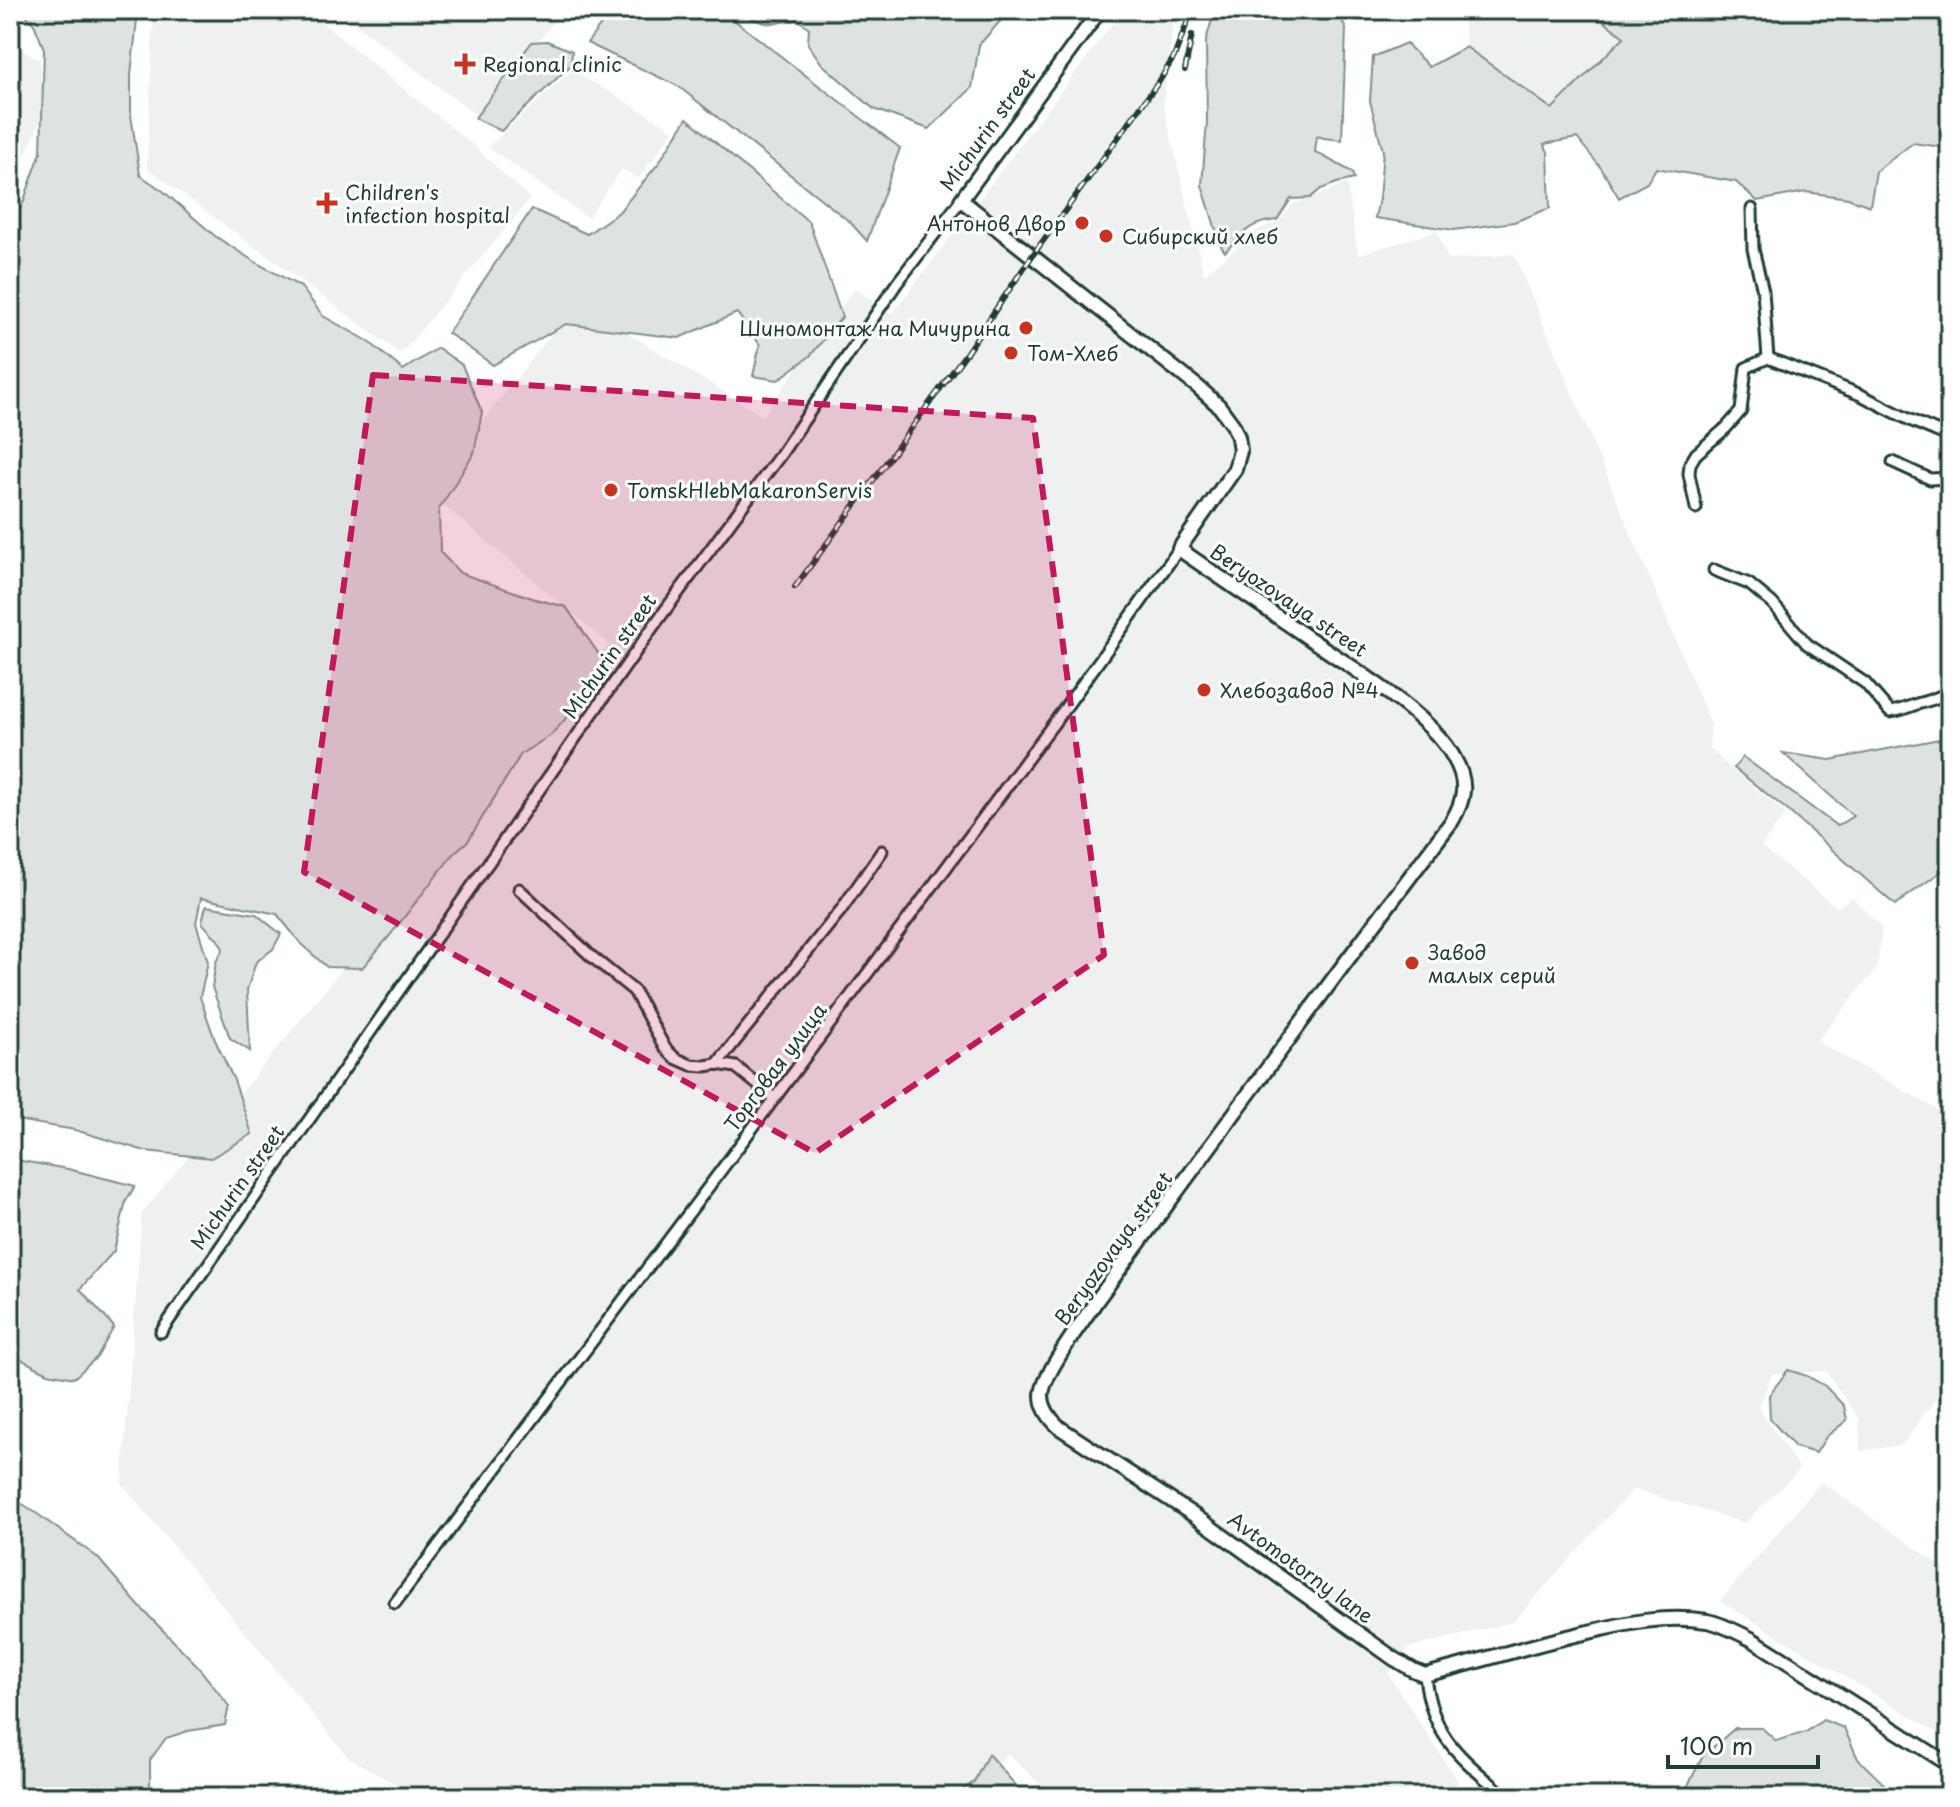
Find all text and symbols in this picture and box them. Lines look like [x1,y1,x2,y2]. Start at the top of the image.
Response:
place label: Regional clinic [483,49,622,79]
marker: Regional clinic [454,53,476,75]
street label: Michurin street [932,61,1042,197]
place label: Children's infection hospital [345,177,510,230]
marker: Children's infection hospital [316,192,338,214]
place label: Антонов Двор [927,208,1066,238]
marker: Антонов Двор [1073,214,1091,232]
place label: Сибирский хлеб [1122,221,1278,251]
marker: Сибирский хлеб [1097,227,1115,245]
place label: Шиномонтаж на Мичурина [739,313,1010,343]
marker: Шиномонтаж на Мичурина [1017,319,1035,337]
place label: Том-Хлеб [1027,338,1119,368]
marker: Том-Хлеб [1002,344,1020,362]
place label: TomskHlebMakaronServis [627,475,872,505]
marker: TomskHlebMakaronServis [602,481,620,499]
street label: Beryozovaya street [1204,536,1374,664]
street label: Michurin street [555,587,663,725]
place label: Хлебозавод №4 [1220,675,1379,705]
marker: Хлебозавод №4 [1195,681,1213,699]
place label: Завод малых серий [1428,937,1556,990]
marker: Завод малых серий [1403,954,1421,972]
street label: Торговая улица [717,996,834,1138]
street label: Michurin street [183,1118,291,1256]
street label: Beryozovaya street [1047,1165,1179,1331]
street label: Avtomotorny lane [1222,1504,1380,1630]
scale bar [1668,1719,1818,1769]
text: 100 m [1680,1727,1753,1763]

